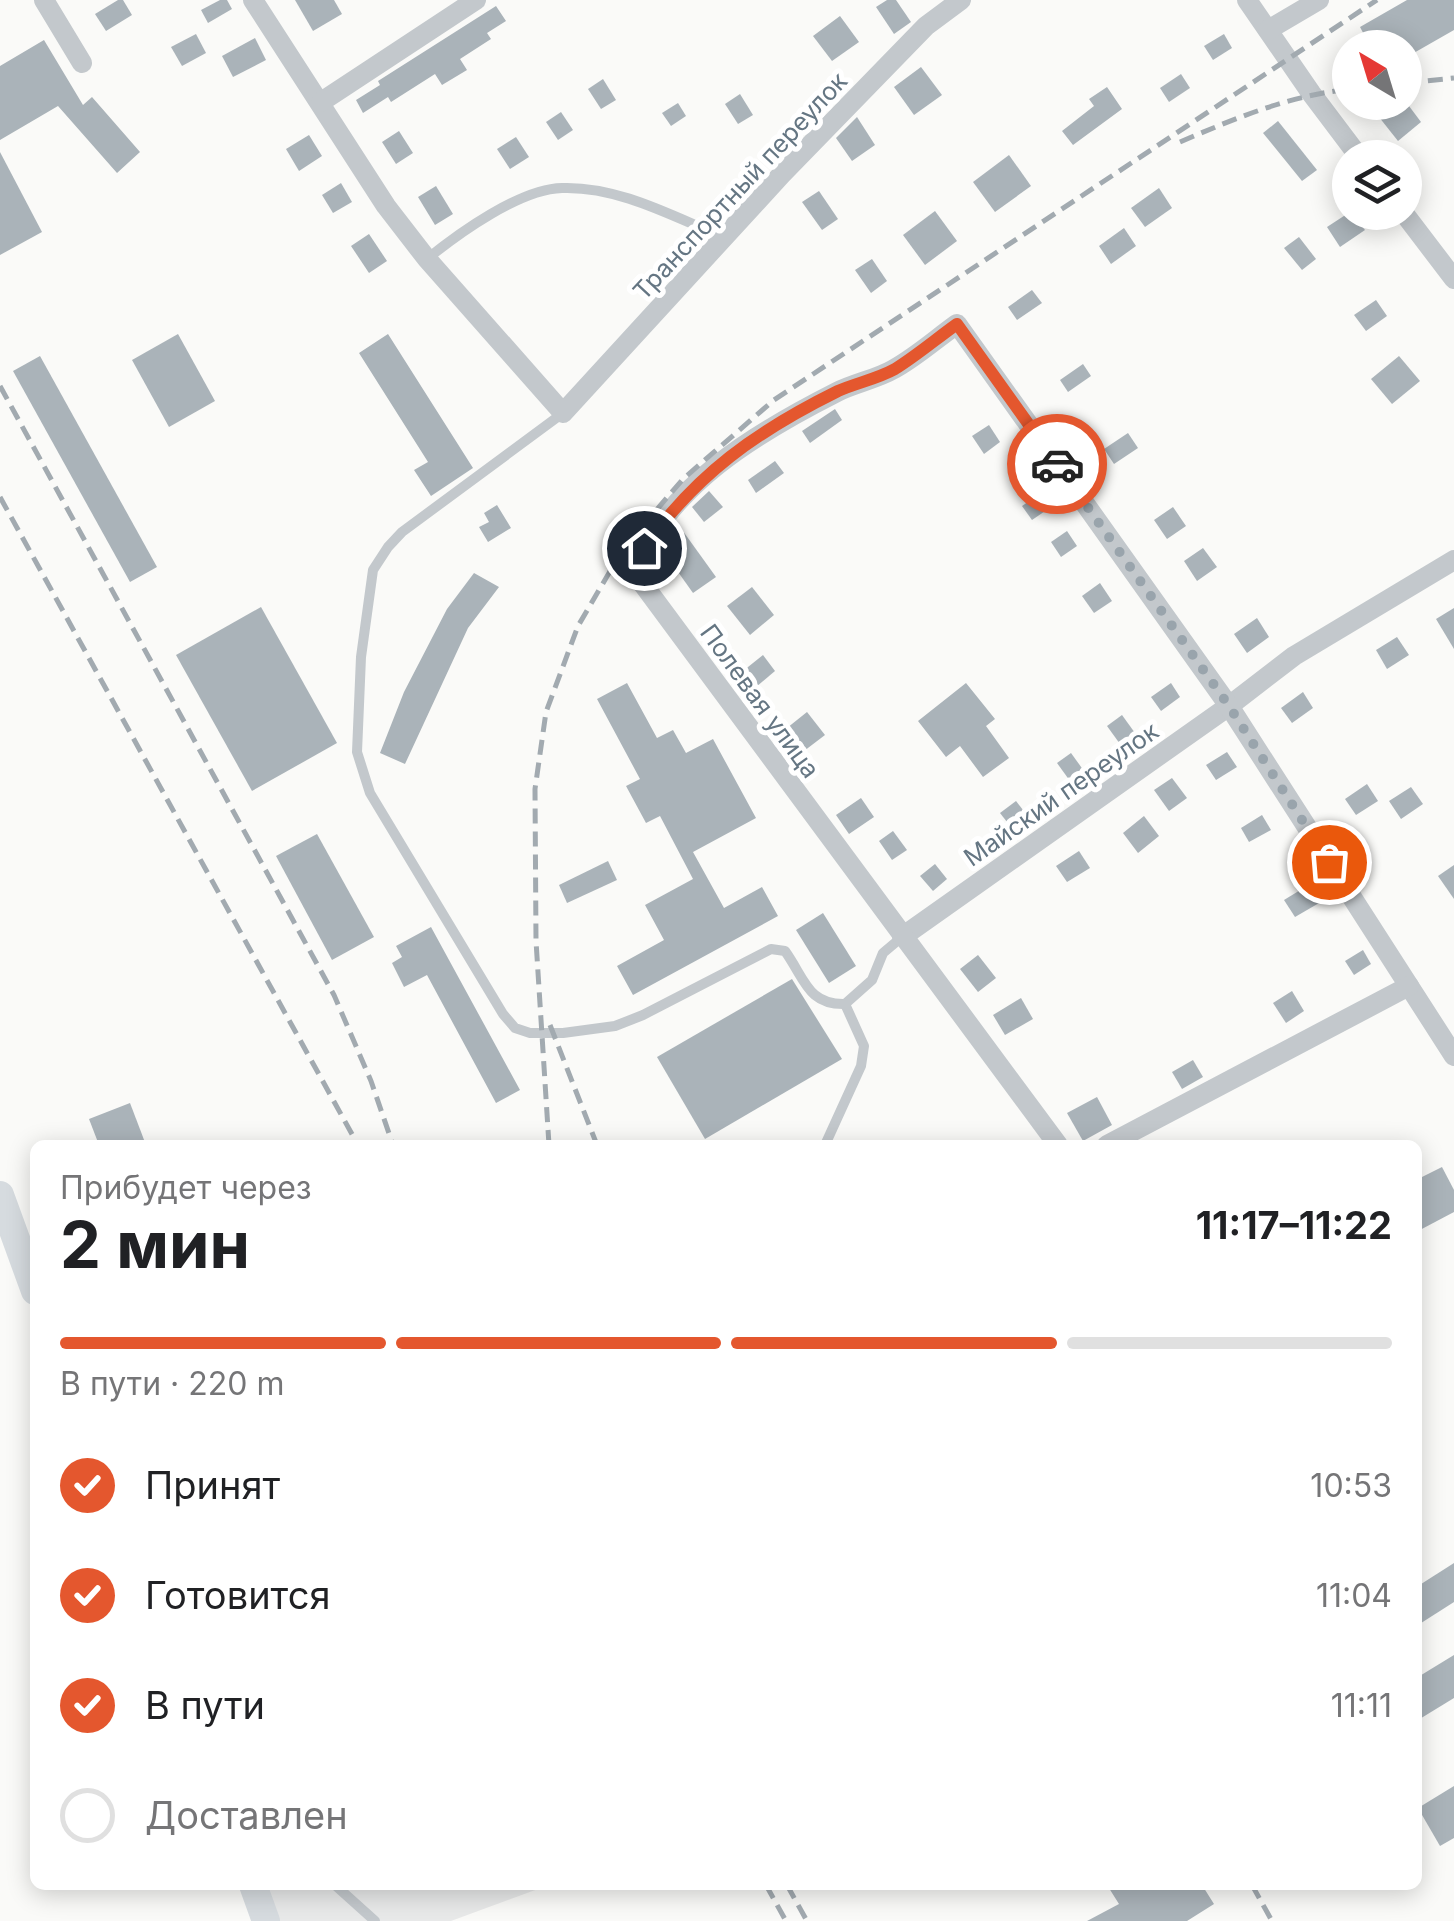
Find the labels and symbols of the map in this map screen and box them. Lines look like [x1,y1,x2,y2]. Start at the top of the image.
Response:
north arrow [1332,30,1422,120]
street label: Транспортный переулок [627,66,854,306]
courier [1007,414,1107,514]
pin [602,506,687,591]
street label: Полевая улица [694,618,826,784]
street label: Майский переулок [958,715,1164,872]
pin [1287,820,1372,905]

